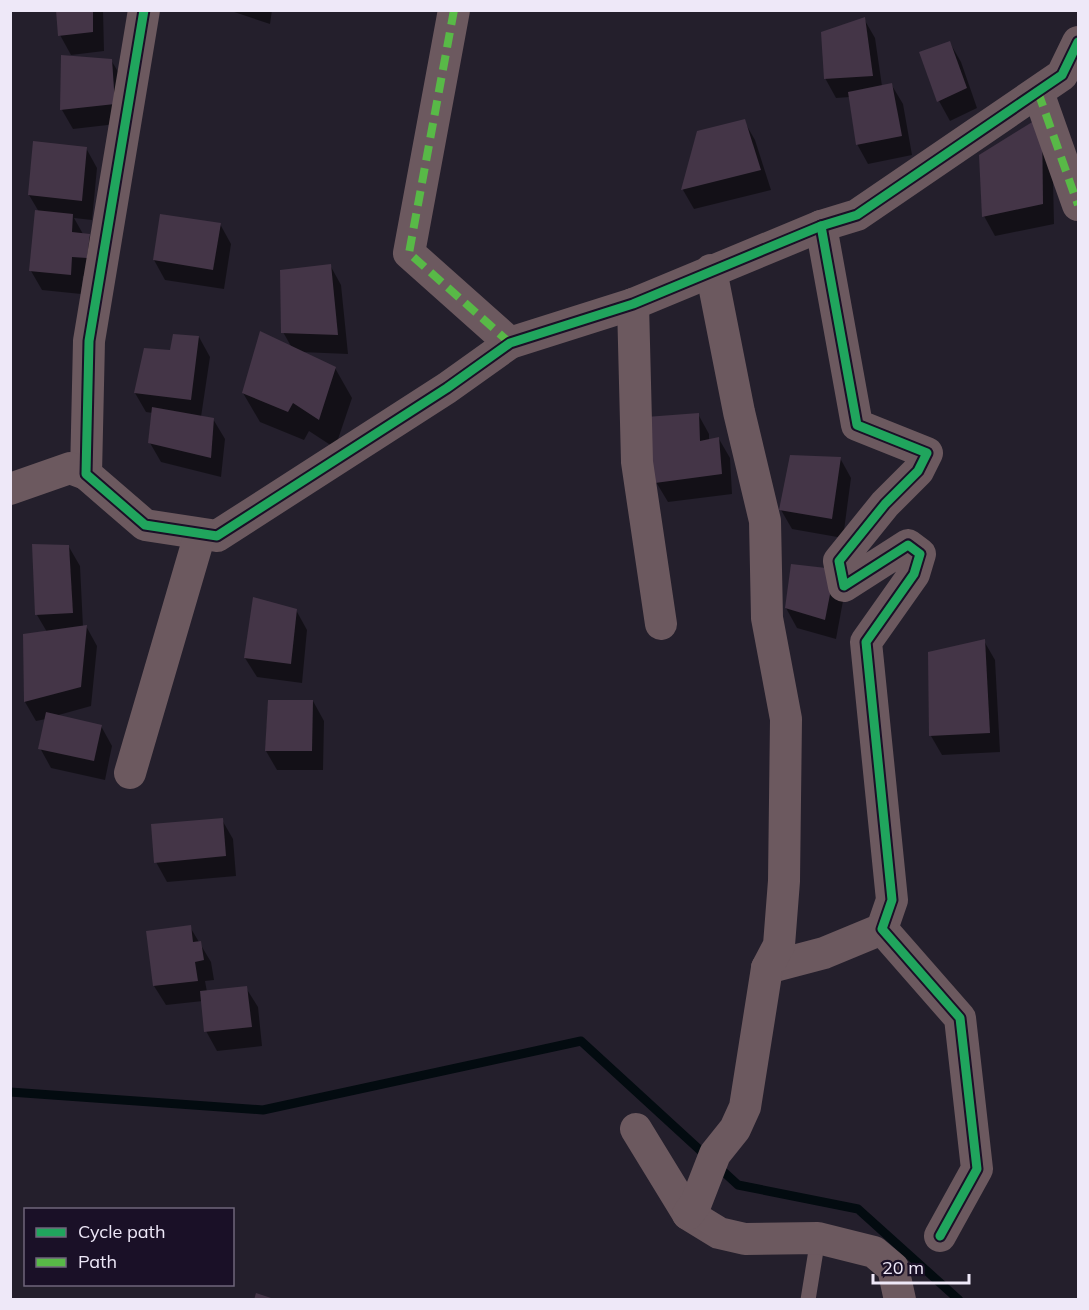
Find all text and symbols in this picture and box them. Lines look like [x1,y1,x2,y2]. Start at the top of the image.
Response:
legend [24,1208,234,1286]
text: Cycle path [78,1220,165,1243]
scale bar [873,1247,969,1285]
text: Path [78,1250,117,1273]
text: 20 m [882,1256,924,1279]

